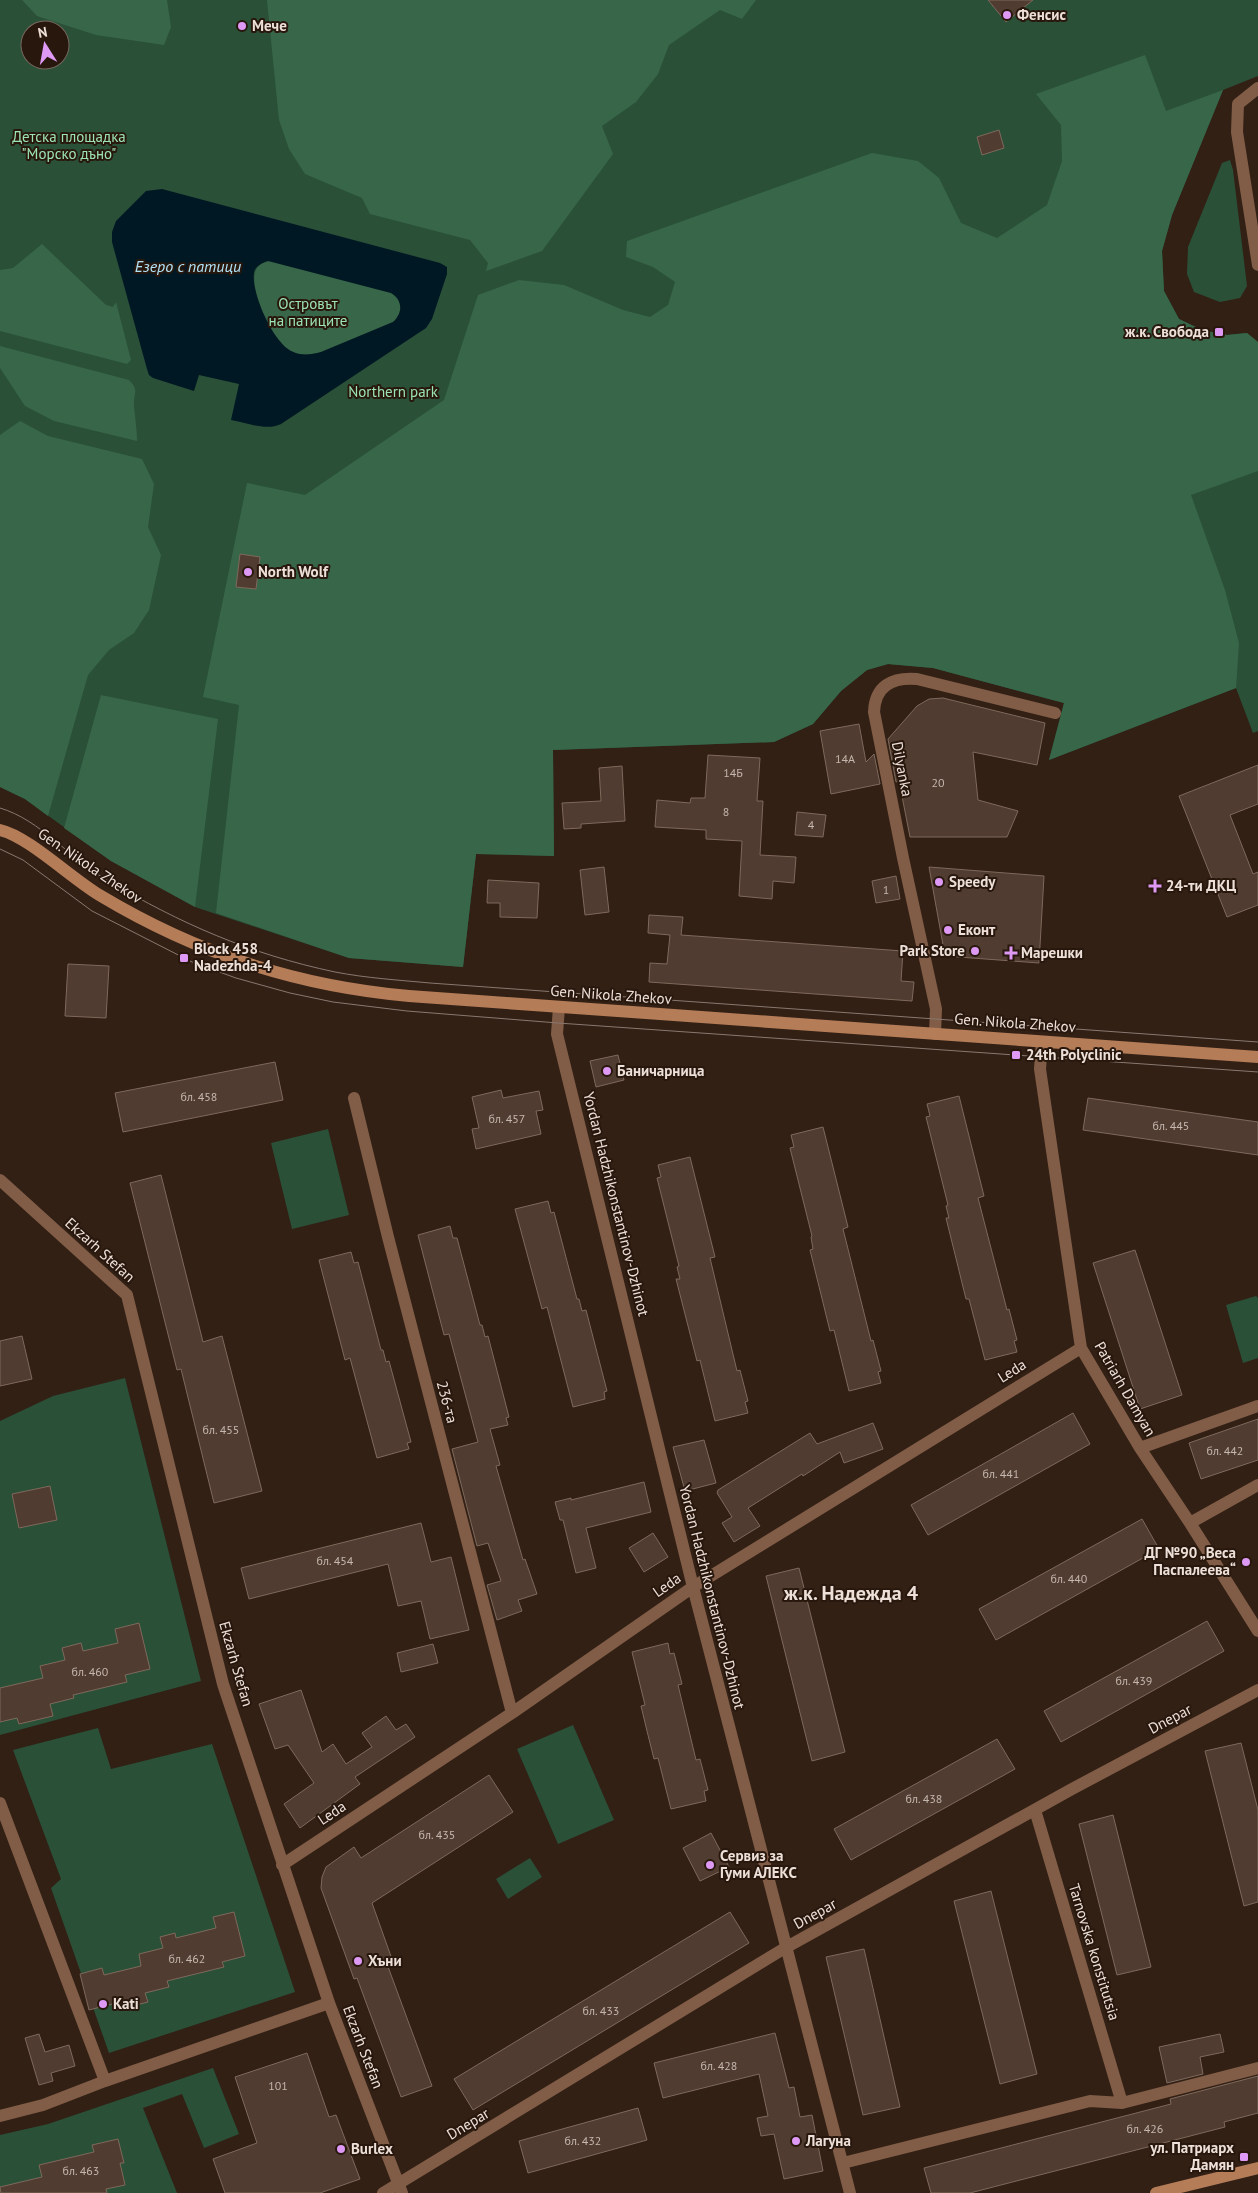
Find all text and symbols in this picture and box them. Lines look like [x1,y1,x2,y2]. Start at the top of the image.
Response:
place label: Фенсис [1017,5,1066,24]
marker: Фенсис [1001,9,1013,21]
place label: Мече [252,16,287,35]
north arrow [20,20,70,70]
marker: Мече [236,20,248,32]
text: N [36,23,49,42]
park label: Детска площадка "Морско дъно" [12,127,126,163]
water label: Езеро с патици [135,256,241,276]
park label: Островът на патиците [269,294,347,330]
place label: ж.к. Свобода [1124,322,1209,341]
marker: ж.к. Свобода [1213,326,1225,338]
park label: Northern park [348,382,439,401]
place label: North Wolf [258,562,329,581]
marker: North Wolf [242,566,254,578]
street label: Dilyanka [888,740,917,798]
house number: 14А [835,751,855,766]
house number: 14Б [723,765,743,780]
house number: 20 [931,775,945,790]
house number: 8 [723,804,729,819]
house number: 4 [808,817,815,832]
street label: Gen. Nikola Zhekov [34,824,147,908]
place label: Speedy [949,872,996,891]
marker: Speedy [933,876,945,888]
place label: 24-ти ДКЦ [1166,876,1236,895]
marker: 24-ти ДКЦ [1148,879,1162,893]
house number: 1 [883,882,889,897]
place label: Еконт [958,920,996,939]
marker: Еконт [942,924,954,936]
place label: Block 458 Nadezhda-4 [194,939,272,975]
place label: Park Store [899,941,965,960]
place label: Марешки [1021,943,1083,962]
marker: Park Store [969,945,981,957]
marker: Марешки [1005,947,1017,959]
marker: Block 458 Nadezhda-4 [178,952,190,964]
street label: Gen. Nikola Zhekov [550,981,673,1008]
street label: Gen. Nikola Zhekov [954,1009,1077,1036]
place label: 24th Polyclinic [1026,1045,1122,1064]
marker: 24th Polyclinic [1010,1049,1022,1061]
place label: Баничарница [617,1061,704,1080]
marker: Баничарница [601,1065,613,1077]
house number: бл. 458 [181,1089,217,1104]
street label: Yordan Hadzhikonstantinov-Dzhinot [579,1090,654,1318]
house number: бл. 457 [489,1111,525,1126]
house number: бл. 445 [1153,1118,1189,1133]
street label: Ekzarh Stefan [61,1213,139,1286]
street label: Patriarh Damyan [1091,1338,1160,1440]
street label: Leda [994,1355,1029,1387]
street label: 236-та [433,1379,462,1425]
house number: бл. 455 [203,1422,239,1437]
house number: бл. 442 [1207,1443,1243,1458]
house number: бл. 441 [983,1466,1019,1481]
street label: Yordan Hadzhikonstantinov-Dzhinot [675,1483,750,1711]
place label: ДГ №90 „Веса Паспалеева“ [1144,1543,1236,1579]
house number: бл. 454 [317,1553,354,1568]
marker: ДГ №90 „Веса Паспалеева“ [1240,1556,1252,1568]
street label: Leda [649,1568,684,1601]
house number: бл. 440 [1051,1571,1088,1586]
district label: ж.к. Надежда 4 [783,1580,919,1606]
street label: Ekzarh Stefan [215,1619,258,1709]
house number: бл. 460 [72,1664,109,1679]
house number: бл. 439 [1116,1673,1152,1688]
street label: Dnepar [1145,1699,1195,1738]
house number: бл. 438 [906,1791,942,1806]
street label: Leda [314,1796,349,1829]
house number: бл. 435 [419,1827,455,1842]
place label: Сервиз за Гуми АЛЕКС [720,1846,797,1882]
marker: Сервиз за Гуми АЛЕКС [704,1859,716,1871]
street label: Tarnovska konstitutsia [1065,1881,1124,2023]
street label: Dnepar [790,1894,840,1933]
house number: бл. 462 [169,1951,205,1966]
place label: Хъни [368,1951,402,1970]
marker: Хъни [352,1955,364,1967]
place label: Kati [113,1994,139,2013]
marker: Kati [97,1998,109,2010]
street label: Ekzarh Stefan [339,2003,388,2091]
house number: бл. 433 [583,2003,619,2018]
house number: бл. 428 [701,2058,737,2073]
house number: 101 [268,2078,288,2093]
street label: Dnepar [443,2104,492,2144]
house number: бл. 426 [1127,2121,1163,2136]
place label: Лагуна [805,2131,851,2150]
house number: бл. 432 [565,2133,601,2148]
marker: Лагуна [790,2135,802,2147]
place label: ул. Патриарх Дамян [1149,2138,1234,2174]
place label: Burlex [351,2139,393,2158]
marker: Burlex [335,2143,347,2155]
marker: ул. Патриарх Дамян [1238,2151,1250,2163]
house number: бл. 463 [63,2163,99,2178]

